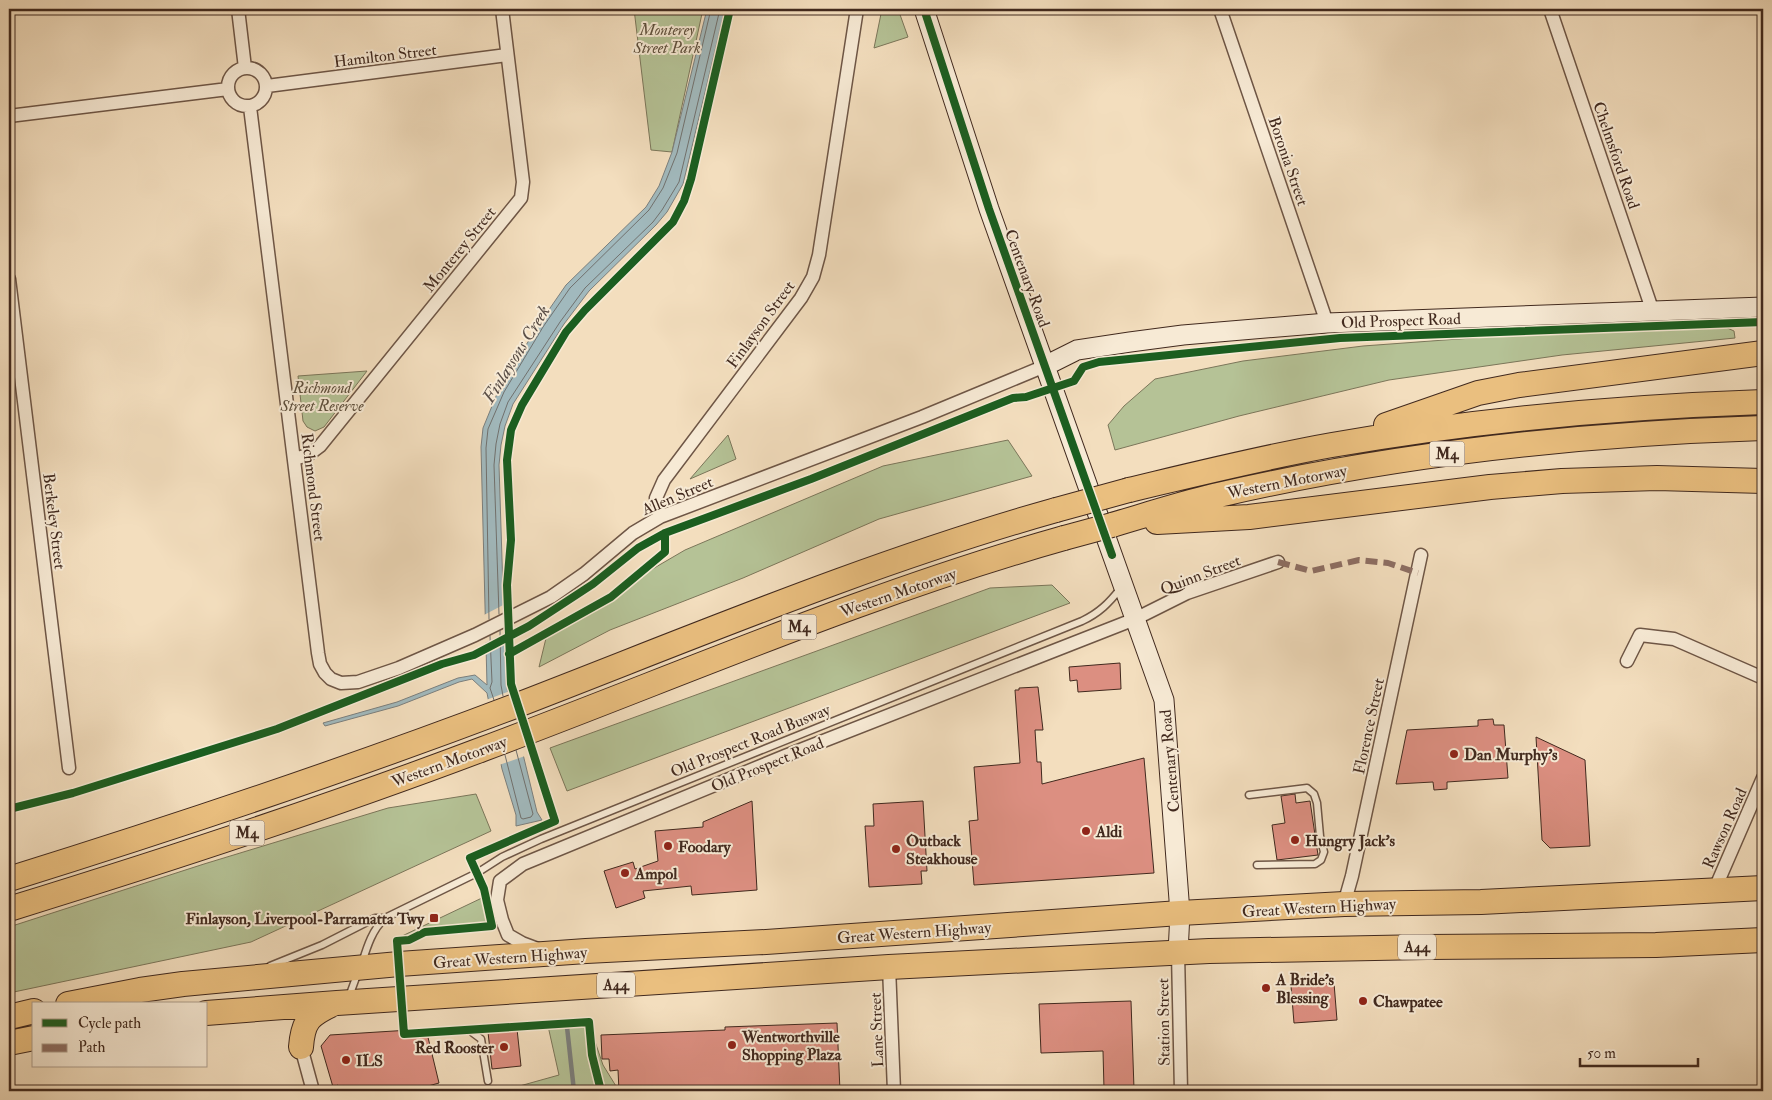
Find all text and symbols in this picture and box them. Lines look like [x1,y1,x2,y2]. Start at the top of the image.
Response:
park label: Monterey Street Park [633,20,701,58]
street label: Hamilton Street [333,40,438,72]
street label: Chelmsford Road [1588,99,1644,212]
street label: Boronia Street [1263,114,1313,208]
street label: Monterey Street [419,203,500,297]
street label: Centenary Road [1000,226,1054,330]
street label: Finlayson Street [722,277,799,372]
water label: Finlaysons Creek [477,301,556,408]
street label: Old Prospect Road [1341,309,1461,334]
park label: Richmond Street Reserve [279,378,364,416]
street label: Richmond Street [296,432,330,542]
road number: M4 [1430,442,1464,466]
street label: Western Motorway [1225,460,1350,504]
street label: Berkeley Street [38,472,70,570]
street label: Allen Street [638,472,716,520]
street label: Quinn Street [1157,550,1243,599]
street label: Western Motorway [837,563,960,622]
road number: M4 [782,614,816,640]
street label: Florence Street [1349,676,1389,776]
street label: Old Prospect Road Busway [667,699,833,781]
street label: Centenary Road [1156,709,1184,813]
street label: Western Motorway [388,731,511,792]
street label: Old Prospect Road [708,733,826,795]
place label: Dan Murphy's [1464,745,1558,766]
marker: Dan Murphy's [1448,748,1460,760]
street label: Rawson Road [1698,785,1752,872]
road number: M4 [230,820,264,846]
place label: Aldi [1095,822,1123,842]
marker: Aldi [1080,825,1092,837]
place label: Outback Steakhouse [906,831,978,869]
place label: Hungry Jack's [1305,831,1395,852]
marker: Hungry Jack's [1289,834,1301,846]
place label: Foodary [678,837,731,858]
marker: Foodary [662,840,674,852]
marker: Outback Steakhouse [890,843,902,855]
place label: Ampol [634,864,678,885]
marker: Ampol [619,867,631,879]
street label: Great Western Highway [1241,894,1398,922]
place label: Finlayson, Liverpool-Parramatta Twy [186,909,425,930]
marker: Finlayson, Liverpool-Parramatta Twy [428,912,440,924]
street label: Great Western Highway [836,918,993,948]
road number: A44 [1398,934,1436,960]
street label: Great Western Highway [432,943,589,973]
place label: A Bride's Blessing [1275,970,1334,1009]
road number: A44 [597,972,635,998]
street label: Station Street [1153,978,1175,1066]
marker: A Bride's Blessing [1260,982,1272,994]
street label: Lane Street [866,992,888,1068]
place label: Chawpatee [1373,992,1443,1013]
marker: Chawpatee [1357,995,1369,1007]
legend [32,1002,208,1068]
text: Cycle path [78,1014,141,1034]
place label: Wentworthville Shopping Plaza [741,1027,842,1066]
scale bar [1580,1035,1697,1067]
text: Path [78,1038,105,1057]
place label: Red Rooster [415,1038,495,1058]
marker: Wentworthville Shopping Plaza [726,1039,738,1051]
marker: Red Rooster [498,1041,510,1053]
text: 50 m [1587,1044,1616,1063]
place label: ILS [356,1051,383,1071]
marker: ILS [340,1054,352,1066]

